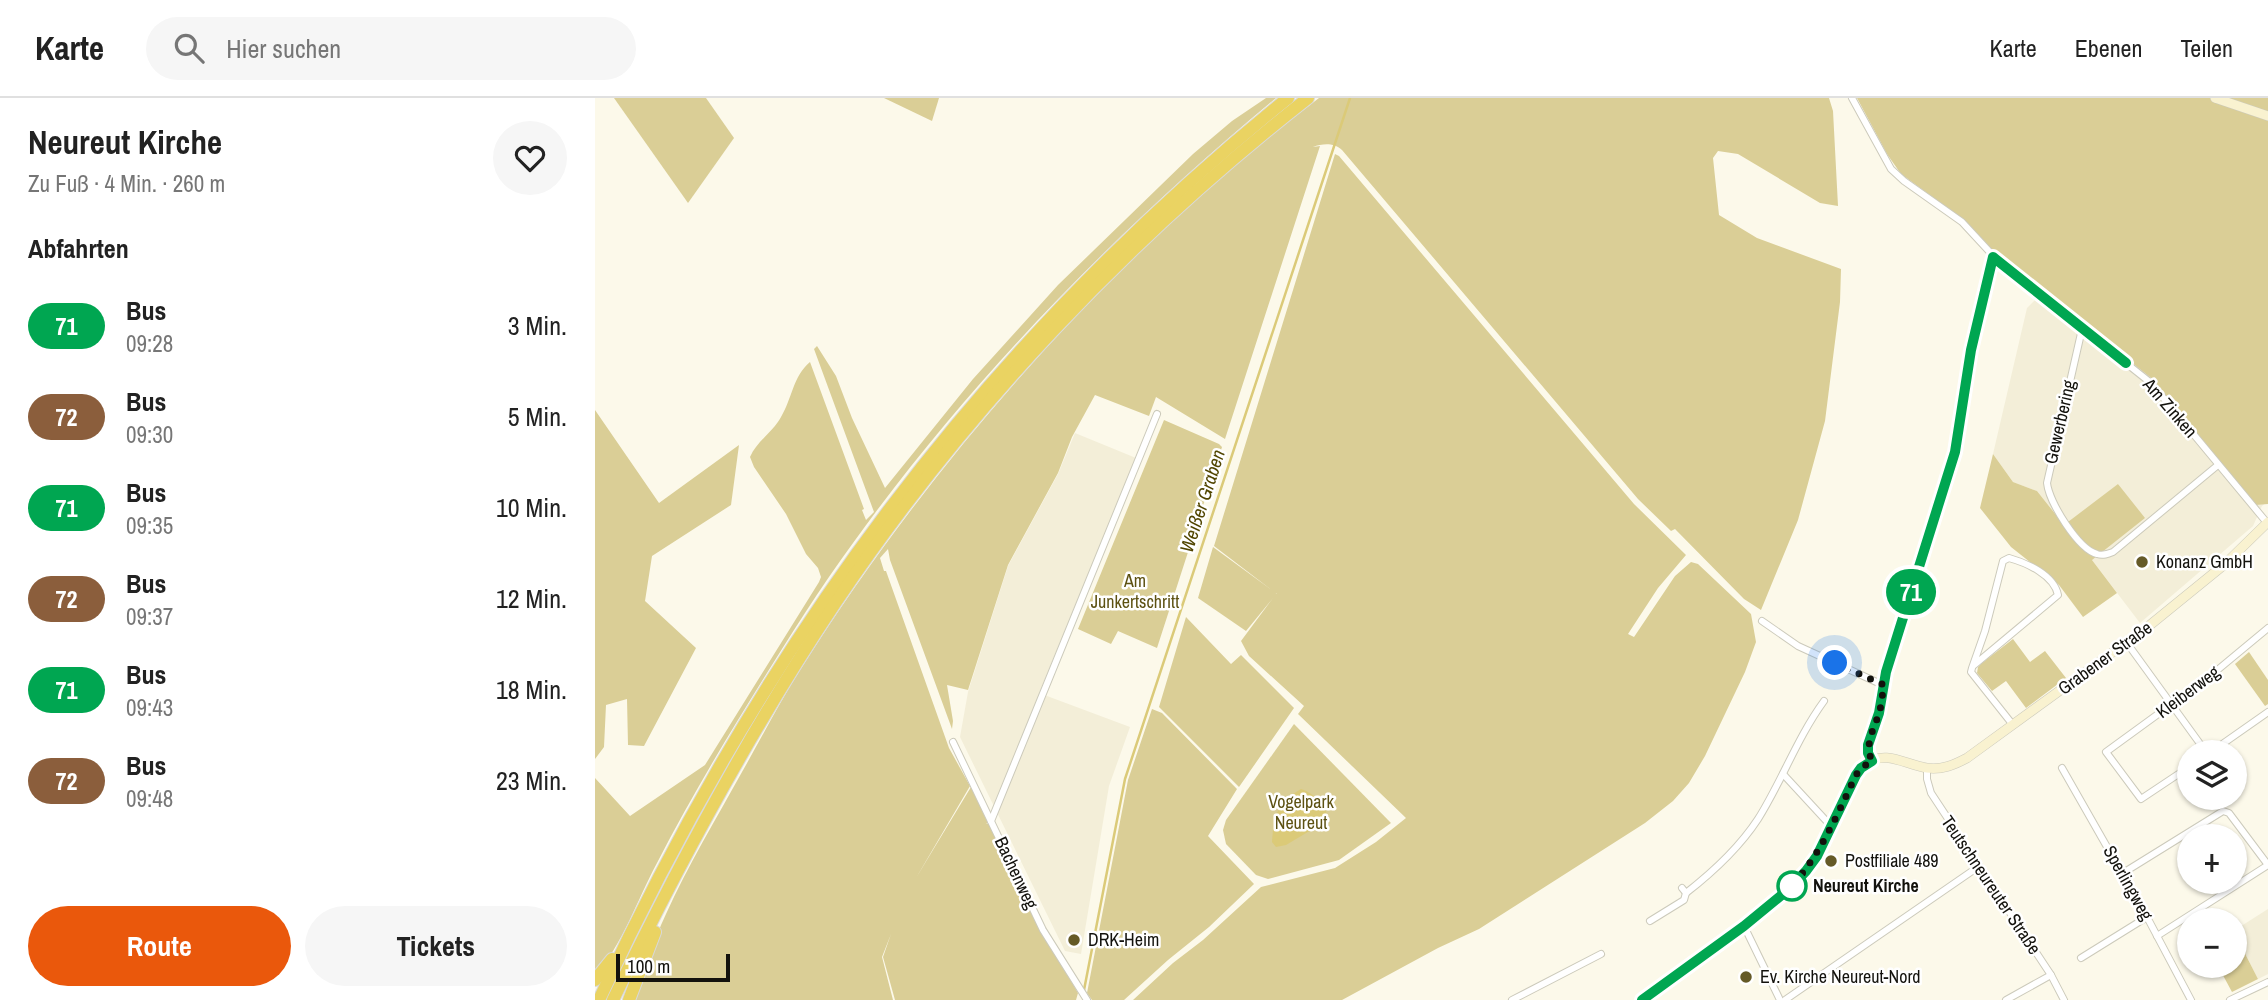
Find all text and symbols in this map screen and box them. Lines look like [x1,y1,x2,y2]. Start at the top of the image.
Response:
search box [146,17,636,80]
text: Karte [35,26,104,70]
icon: search [170,29,208,67]
text: Hier suchen [226,31,341,66]
text: Karte [1990,32,2037,64]
text: Ebenen [2075,32,2142,64]
text: Teilen [2180,32,2233,64]
text: Neureut Kirche [28,120,222,164]
button: heart [493,121,567,195]
text: Zu Fuß · 4 Min. · 260 m [28,168,225,199]
text: Abfahrten [28,231,129,266]
text: Bus [126,293,166,328]
text: 3 Min. [508,308,567,343]
text: 71 [56,310,77,342]
text: 09:28 [126,328,173,359]
street label: Am Zinken [2137,372,2203,443]
street label: Gewerbering [2038,377,2081,466]
text: Bus [126,384,166,419]
text: 5 Min. [508,399,567,434]
text: 72 [56,401,77,433]
text: 09:30 [126,419,173,450]
water label: Weißer Graben [1173,446,1231,556]
text: Bus [126,475,166,510]
text: 10 Min. [496,490,567,525]
text: 71 [56,492,77,524]
text: 09:35 [126,510,173,541]
place label: Konanz GmbH [2156,549,2253,574]
marker: Konanz GmbH [2134,554,2150,570]
text: Bus [126,566,166,601]
park label: Am Junkertschritt [1091,568,1179,614]
line badge: 71 [1879,569,1943,615]
text: 71 [1900,576,1922,608]
text: 12 Min. [496,581,567,616]
text: 72 [56,583,77,615]
text: 09:37 [126,601,173,632]
street label: Grabener Straße [2053,615,2157,700]
your location [1817,645,1852,680]
text: Bus [126,657,166,692]
street label: Kleiberweg [2151,659,2225,724]
text: 18 Min. [496,672,567,707]
text: 71 [56,674,77,706]
text: 09:43 [126,692,173,723]
map controls [2177,740,2247,978]
button: layers [2177,740,2247,810]
text: Bus [126,748,166,783]
text: 23 Min. [496,763,567,798]
text: 72 [56,765,77,797]
text: 09:48 [126,783,173,814]
park label: Vogelpark Neureut [1268,789,1334,835]
street label: Teutschneureuter Straße [1936,810,2047,959]
button: + [2177,824,2247,894]
street label: Bachenweg [989,833,1044,914]
street label: Sperlingweg [2098,841,2160,925]
place label: Postfiliale 489 [1845,848,1939,873]
marker: Postfiliale 489 [1823,853,1839,869]
marker: Neureut Kirche [1777,871,1807,901]
place label: Neureut Kirche [1813,873,1919,898]
button: Route [28,906,291,986]
button: Tickets [305,906,567,986]
button: − [2177,908,2247,978]
place label: DRK-Heim [1088,927,1159,952]
marker: DRK-Heim [1066,932,1082,948]
scale bar [616,951,730,983]
text: 100 m [627,953,670,979]
place label: Ev. Kirche Neureut-Nord [1760,964,1921,989]
marker: Ev. Kirche Neureut-Nord [1738,969,1754,985]

